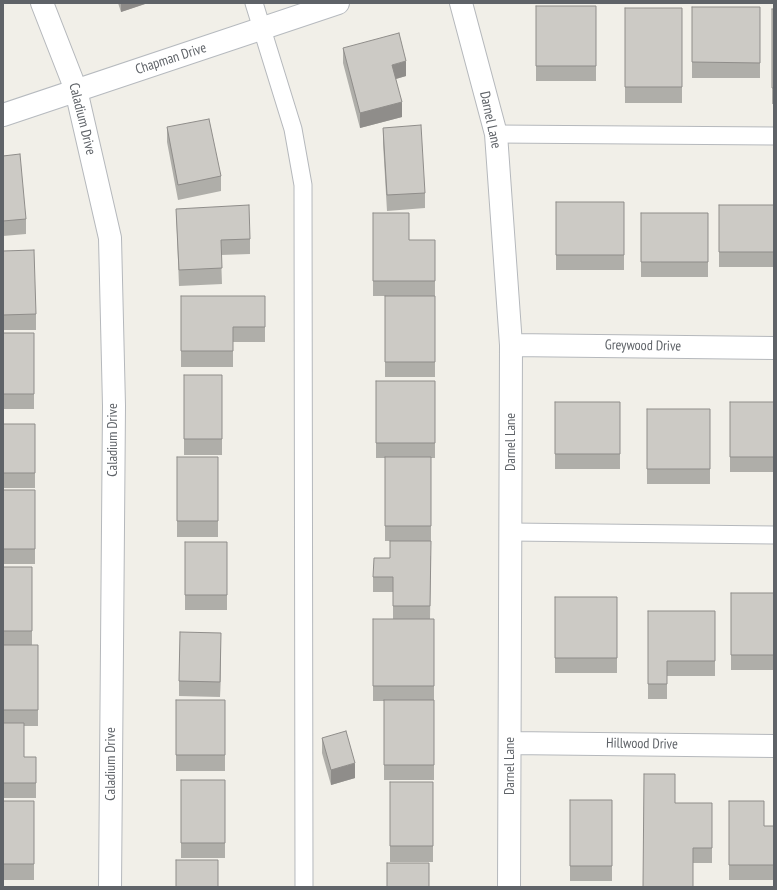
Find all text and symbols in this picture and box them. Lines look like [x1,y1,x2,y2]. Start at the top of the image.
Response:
street label: Chapman Drive [133,40,209,78]
street label: Caladium Drive [65,81,99,157]
street label: Darnel Lane [476,90,504,150]
street label: Greywood Drive [605,337,681,355]
street label: Caladium Drive [105,403,121,477]
street label: Darnel Lane [503,413,519,471]
street label: Caladium Drive [103,727,119,801]
street label: Hillwood Drive [606,735,678,753]
street label: Darnel Lane [502,737,518,795]

